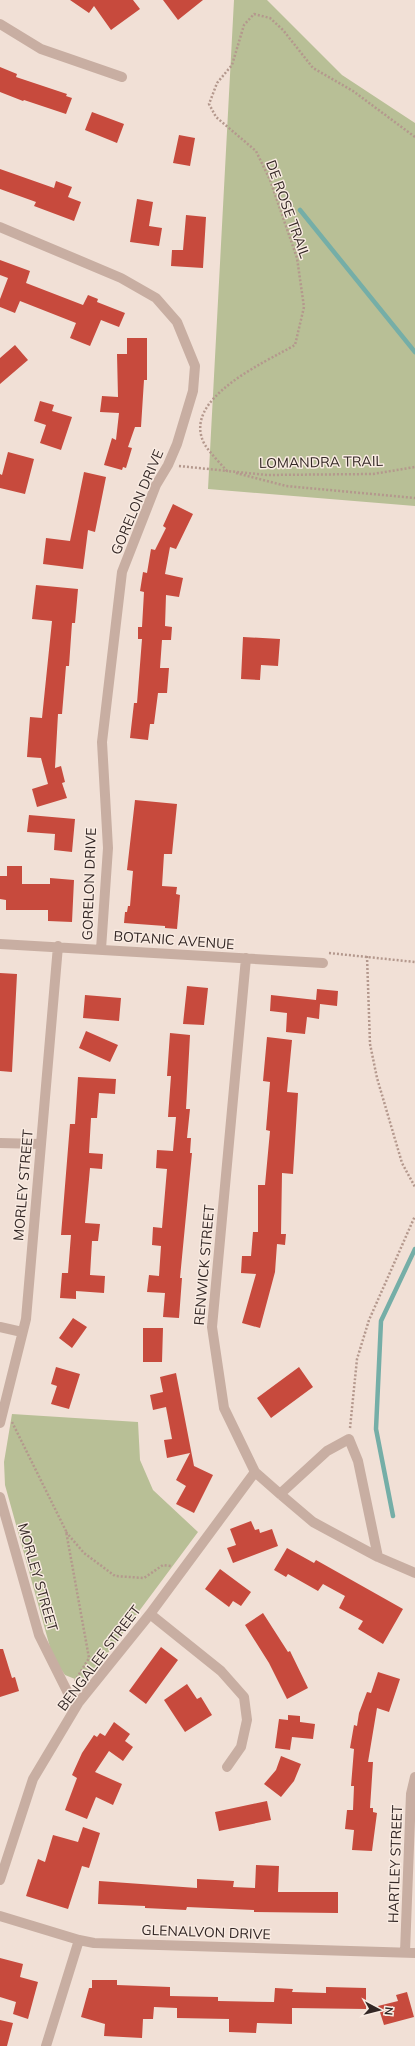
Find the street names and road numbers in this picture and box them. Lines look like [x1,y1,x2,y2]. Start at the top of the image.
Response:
street label: DE ROSE TRAIL [262,158,314,261]
street label: GORELON DRIVE [107,447,167,557]
street label: LOMANDRA TRAIL [259,452,384,472]
street label: GORELON DRIVE [78,827,100,941]
street label: BOTANIC AVENUE [113,927,235,953]
street label: MORLEY STREET [9,1128,37,1241]
street label: RENWICK STREET [190,1203,218,1326]
street label: MORLEY STREET [14,1521,62,1634]
street label: BENGALEE STREET [53,1601,145,1714]
street label: HARTLEY STREET [384,1804,406,1923]
street label: GLENALVON DRIVE [141,1921,271,1943]

